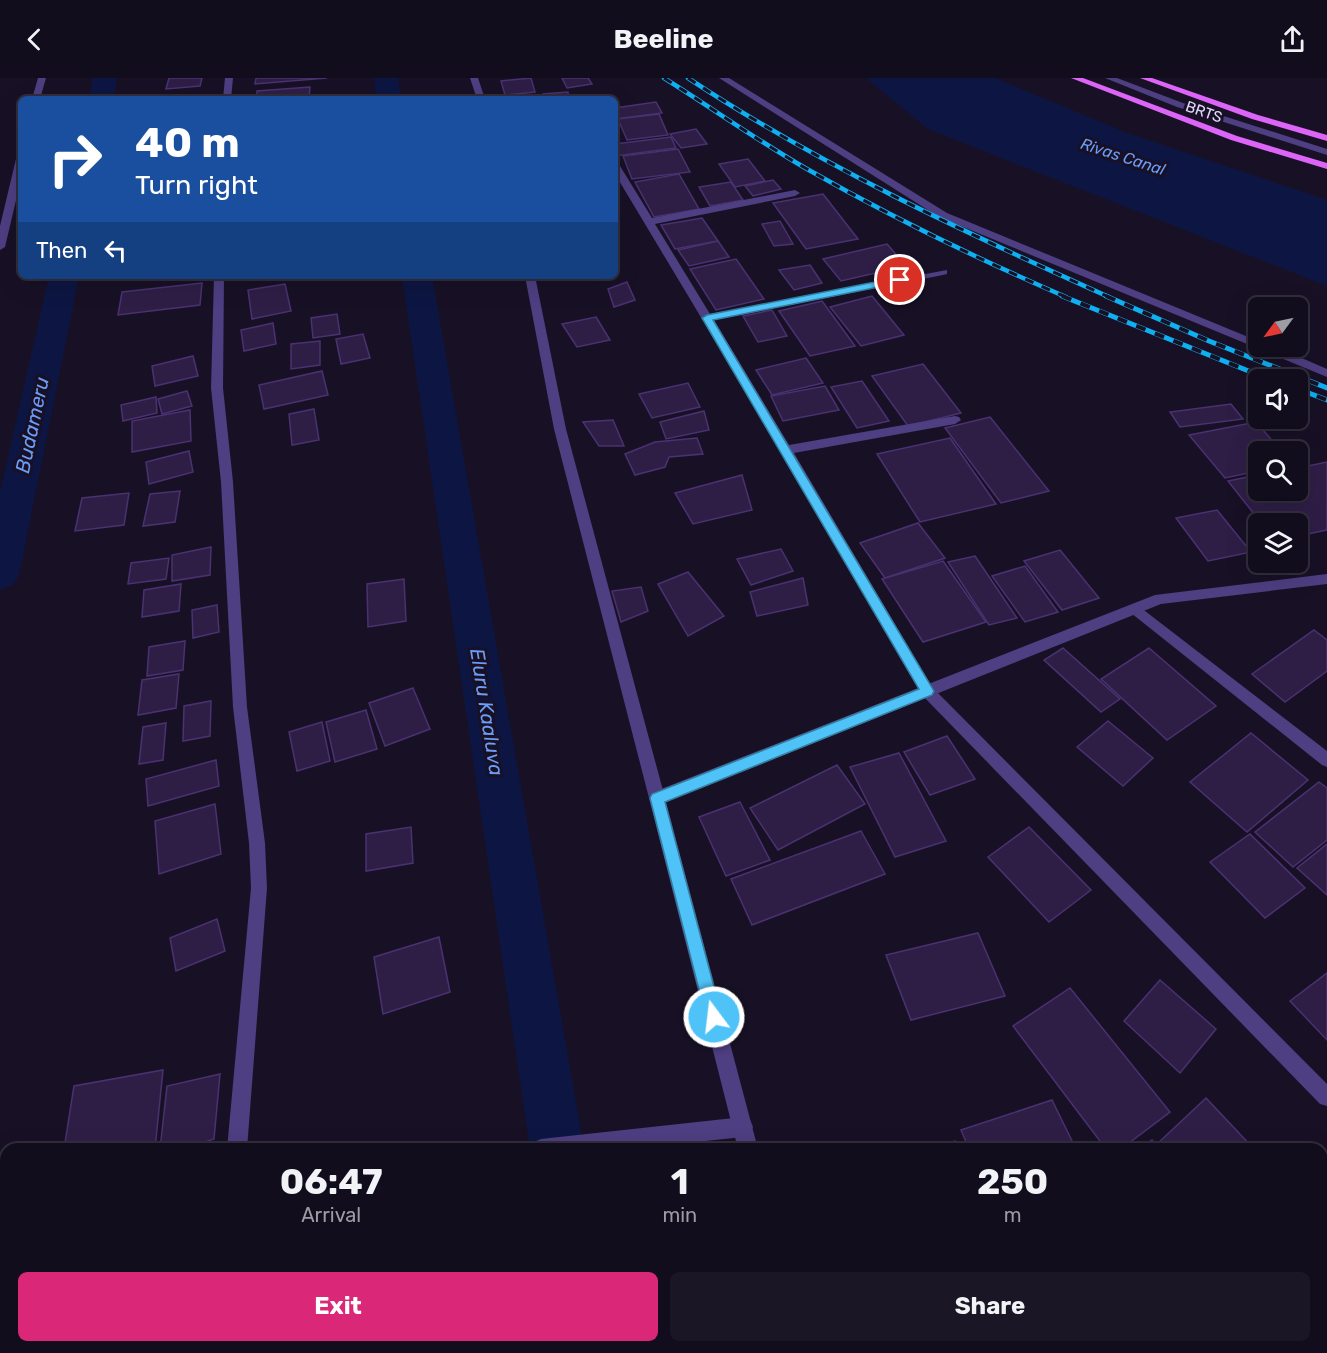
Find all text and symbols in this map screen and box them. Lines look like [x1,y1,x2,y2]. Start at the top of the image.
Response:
icon: back [18,23,51,56]
text: Beeline [614,23,713,55]
icon: share [1276,23,1309,56]
street label: BRTS [1183,97,1225,127]
text: 40 m [135,118,240,168]
icon: right [36,120,114,198]
water label: Rivas Canal [1078,134,1169,179]
text: Turn right [135,169,258,201]
icon: left [99,234,132,267]
text: Then [36,237,87,264]
pin [874,254,925,305]
icon: arrive [883,263,916,296]
north arrow [1248,297,1308,357]
map controls [1248,297,1308,573]
button: sound [1248,369,1308,429]
water label: Budameru [10,375,54,475]
button: search [1248,441,1308,501]
button: layers [1248,513,1308,573]
water label: Eluru Kaaluva [465,647,509,778]
position arrow [682,985,746,1049]
text: 06:47 [280,1160,383,1203]
text: 1 [671,1160,689,1203]
text: 250 [977,1160,1048,1203]
text: Arrival [301,1203,361,1227]
text: min [662,1203,697,1227]
text: m [1004,1203,1021,1227]
button: Exit [18,1272,658,1341]
button: Share [670,1272,1310,1341]

